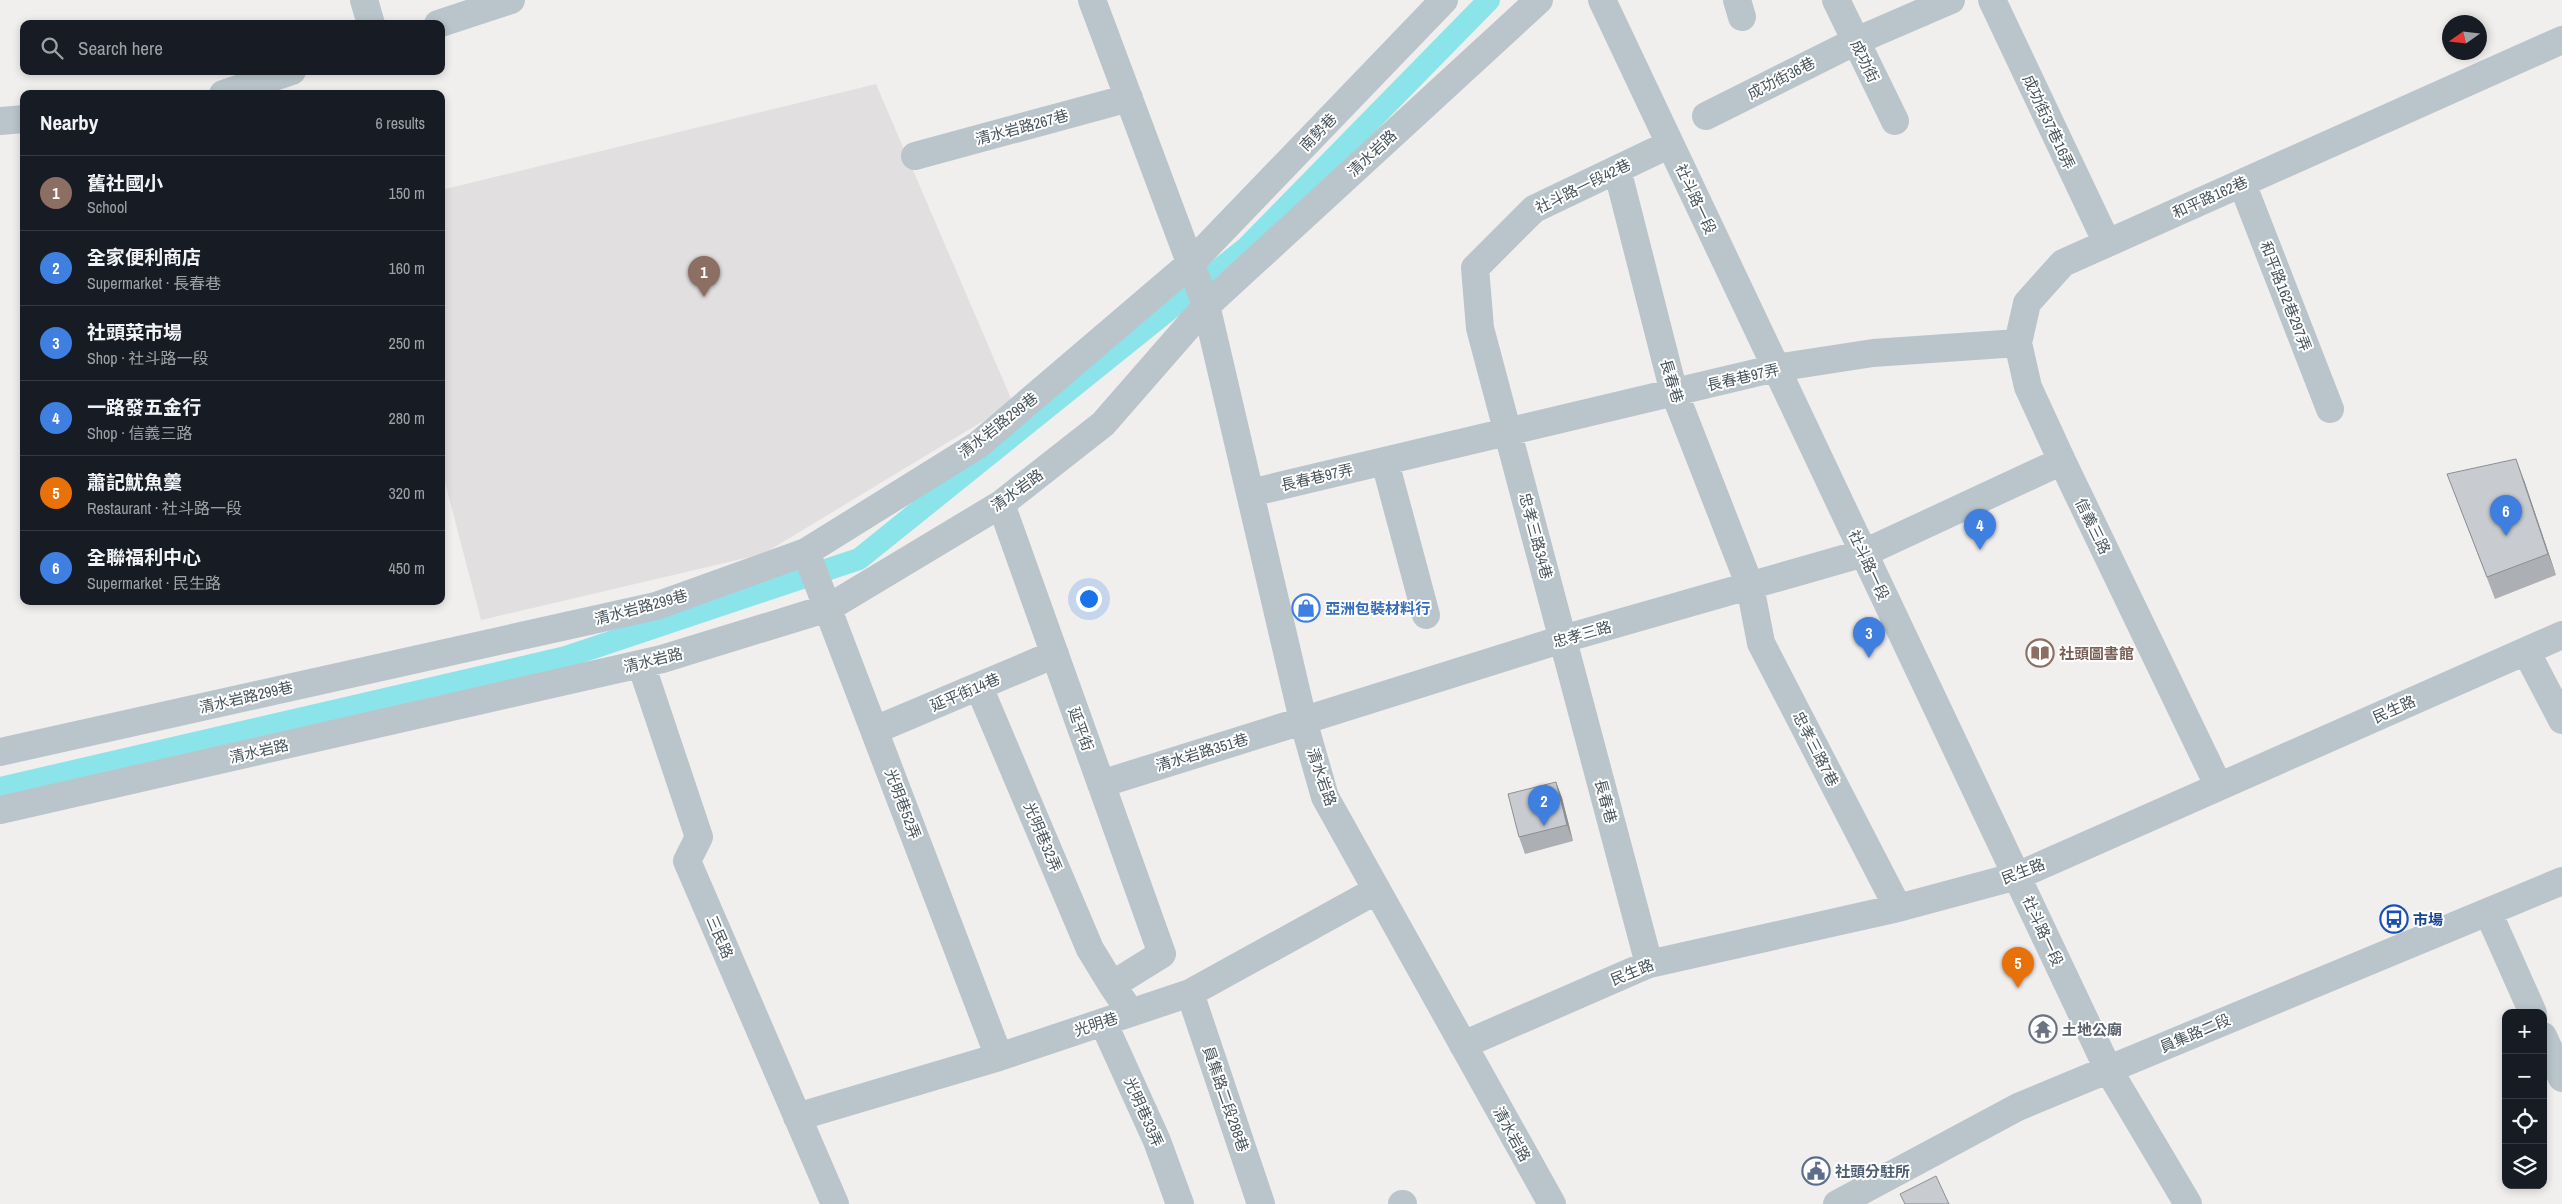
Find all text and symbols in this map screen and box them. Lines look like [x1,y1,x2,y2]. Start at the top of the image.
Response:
north arrow [2442,15,2487,60]
search box [20,20,445,75]
icon: search [38,34,66,62]
text: Search here [78,35,163,61]
street label: 成功街 [1846,36,1884,86]
street label: 成功街36巷 [1743,52,1819,104]
street label: 成功街37巷16弄 [2018,71,2080,173]
street label: 清水岩路267巷 [973,104,1071,150]
text: Nearby [40,108,98,137]
street label: 南勢巷 [1295,109,1341,155]
text: 6 results [375,112,425,134]
street label: 清水岩路 [1343,125,1401,181]
street label: 社斗路一段42巷 [1532,154,1634,218]
street label: 社斗路一段 [1671,161,1721,237]
text: 舊社國小 [87,170,163,196]
street label: 和平路162巷 [2169,171,2251,223]
text: 1 [52,182,60,204]
text: 150 m [389,182,425,204]
text: School [87,196,127,218]
street label: 和平路162巷297弄 [2255,238,2317,354]
text: 全家便利商店 [87,244,201,270]
pin: 1 [688,256,720,297]
text: 2 [52,257,60,279]
text: 160 m [389,257,425,279]
text: Supermarket · 長春巷 [87,272,221,294]
text: 社頭菜市場 [87,319,182,345]
text: 3 [52,332,60,354]
text: 250 m [389,332,425,354]
text: Shop · 社斗路一段 [87,347,209,369]
street label: 長春巷 [1655,356,1689,406]
street label: 長春巷97弄 [1705,358,1781,396]
street label: 清水岩路299巷 [954,387,1042,463]
text: 一路發五金行 [87,394,201,420]
text: 4 [52,407,60,429]
text: 280 m [389,407,425,429]
text: Shop · 信義三路 [87,422,193,444]
street label: 長春巷97弄 [1279,458,1355,496]
street label: 清水岩路 [987,464,1047,516]
text: 蕭記魷魚羹 [87,469,182,495]
text: 5 [52,482,60,504]
text: 320 m [389,482,425,504]
street label: 忠孝三路34巷 [1514,490,1558,582]
street label: 信義三路 [2070,494,2116,558]
pin: 6 [2490,495,2522,536]
text: Restaurant · 社斗路一段 [87,497,242,519]
pin: 4 [1964,509,1996,550]
street label: 社斗路一段 [1844,527,1894,603]
text: 全聯福利中心 [87,544,201,570]
text: 6 [52,557,60,579]
text: 450 m [389,557,425,579]
text: Supermarket · 民生路 [87,572,221,594]
street label: 清水岩路299巷 [592,584,690,630]
your location [1076,586,1102,612]
shop icon: 亞洲包裝材料行 [1291,593,1321,623]
place label: 亞洲包裝材料行 [1325,598,1430,619]
street label: 忠孝三路 [1550,616,1614,652]
pin: 3 [1853,617,1885,658]
library icon: 社頭圖書館 [2025,638,2055,668]
street label: 清水岩路 [621,643,685,677]
place label: 社頭圖書館 [2059,643,2134,664]
street label: 延平街14巷 [927,668,1003,716]
street label: 清水岩路299巷 [197,676,295,718]
street label: 民生路 [2369,690,2419,728]
street label: 延平街 [1063,704,1099,754]
street label: 忠孝三路7巷 [1788,708,1844,790]
street label: 清水岩路351巷 [1153,728,1251,776]
street label: 清水岩路 [227,734,291,768]
street label: 清水岩路 [1302,745,1342,809]
street label: 光明巷52弄 [880,766,926,842]
street label: 長春巷 [1590,777,1622,825]
pin: 2 [1528,785,1560,826]
street label: 光明巷32弄 [1019,799,1067,875]
street label: 民生路 [1998,853,2048,889]
street label: 社斗路一段 [2018,893,2068,969]
bus stop icon: 市場 [2379,904,2409,934]
place label: 市場 [2413,909,2443,930]
street label: 三民路 [702,912,738,962]
pin: 5 [2002,947,2034,988]
street label: 民生路 [1607,954,1657,990]
street label: 光明巷 [1071,1007,1121,1041]
street label: 員集路二段 [2156,1009,2234,1057]
map controls [2502,1009,2547,1189]
button: + [2502,1009,2547,1054]
temple icon: 土地公廟 [2028,1014,2058,1044]
place label: 土地公廟 [2062,1019,2122,1040]
street label: 員集路二段288巷 [1198,1043,1254,1155]
button: − [2502,1054,2547,1099]
street label: 光明巷33弄 [1119,1074,1169,1150]
button: locate [2502,1099,2547,1144]
street label: 清水岩路 [1488,1103,1536,1165]
button: layers [2502,1144,2547,1189]
public building icon: 社頭分駐所 [1801,1156,1831,1186]
place label: 社頭分駐所 [1835,1161,1910,1182]

